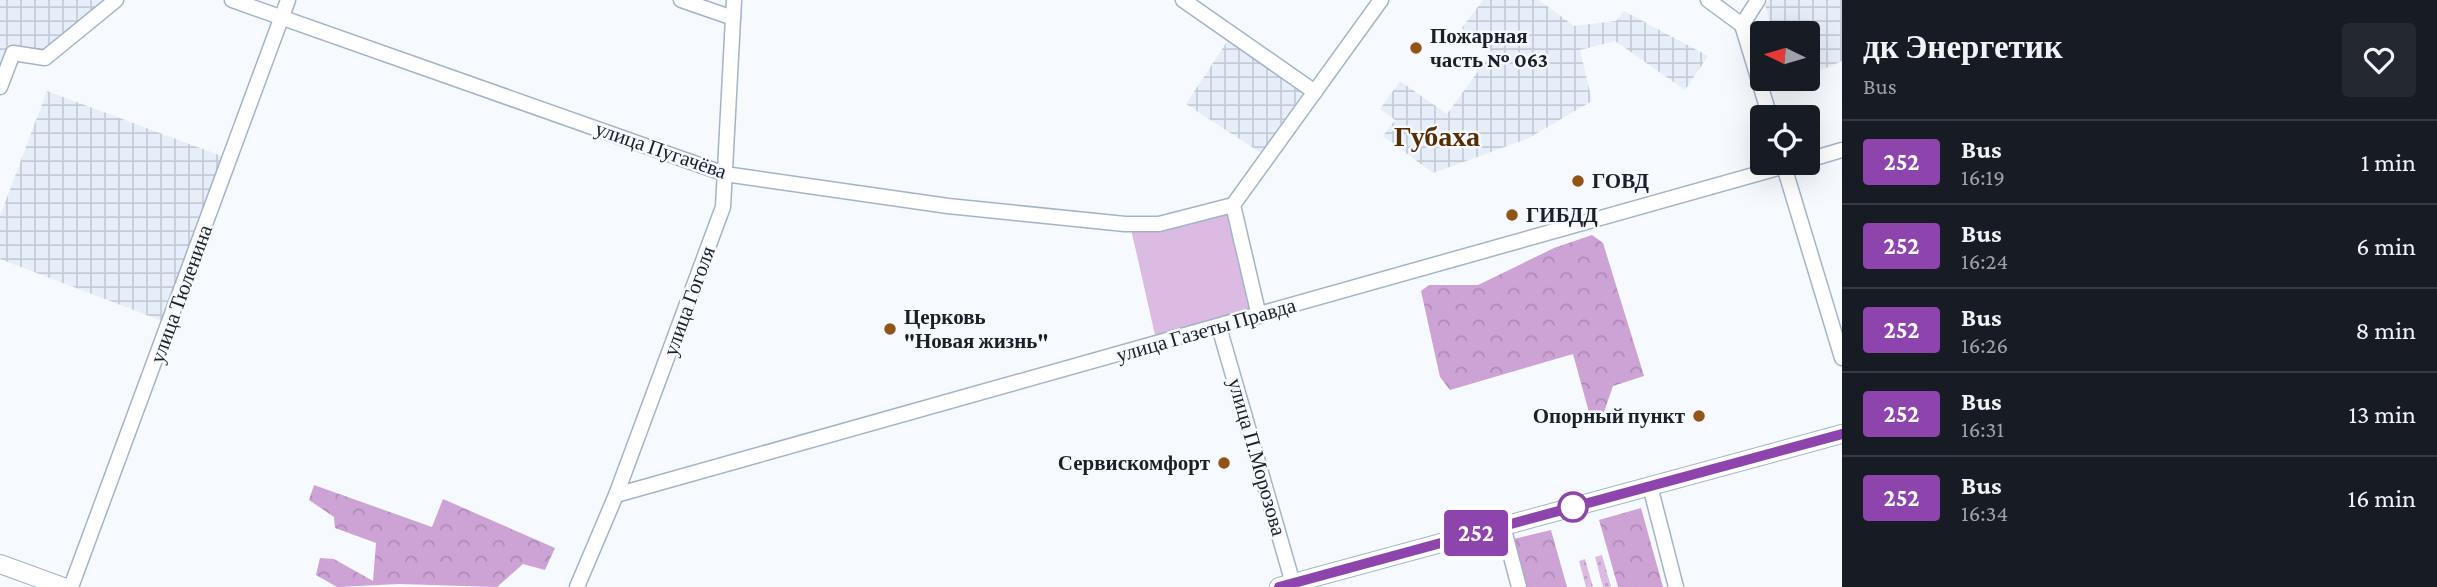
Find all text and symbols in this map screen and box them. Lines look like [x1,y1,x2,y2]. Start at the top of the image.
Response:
north arrow [1750,21,1820,91]
map controls [1750,21,1820,175]
button: heart [2342,23,2416,97]
place label: Пожарная часть № 063 [1430,24,1548,72]
text: дк Энергетик [1863,28,2063,65]
marker: Пожарная часть № 063 [1408,40,1424,56]
text: Bus [1863,73,1897,99]
button: locate [1750,105,1820,175]
street label: улица Пугачёва [592,116,730,184]
district label: Губаха [1394,121,1480,152]
text: Bus [1961,135,2002,164]
text: 252 [1884,148,1919,175]
text: 1 min [2361,148,2416,177]
text: 16:19 [1961,164,2005,190]
place label: ГОВД [1592,169,1649,193]
marker: ГОВД [1570,173,1586,189]
place label: ГИБДД [1526,203,1598,227]
marker: ГИБДД [1504,207,1520,223]
text: Bus [1961,219,2002,248]
street label: улица Тюленина [145,221,217,367]
text: 252 [1884,232,1919,259]
text: 6 min [2356,232,2416,261]
street label: улица Гоголя [658,243,720,359]
text: 16:24 [1961,248,2008,274]
street label: улица Газеты Правда [1113,293,1299,367]
text: Bus [1961,303,2002,332]
place label: Церковь "Новая жизнь" [904,305,1048,353]
text: 252 [1884,316,1919,343]
text: 8 min [2355,316,2416,345]
marker: Церковь "Новая жизнь" [882,321,898,337]
text: 16:26 [1961,332,2008,358]
street label: улица П.Морозова [1223,375,1291,539]
text: Bus [1961,387,2002,416]
text: 252 [1884,400,1919,427]
text: 13 min [2348,400,2416,429]
place label: Опорный пункт [1533,404,1686,428]
marker: Опорный пункт [1691,408,1707,424]
text: 16:31 [1961,416,2004,442]
place label: Сервискомфорт [1058,451,1211,475]
marker: Сервискомфорт [1216,455,1232,471]
text: Bus [1961,471,2002,500]
text: 252 [1884,484,1919,511]
text: 16 min [2348,484,2416,513]
unlabelled marker [1558,492,1588,522]
text: 16:34 [1961,500,2008,526]
line badge: 252 [1436,510,1516,556]
text: 252 [1458,519,1494,546]

